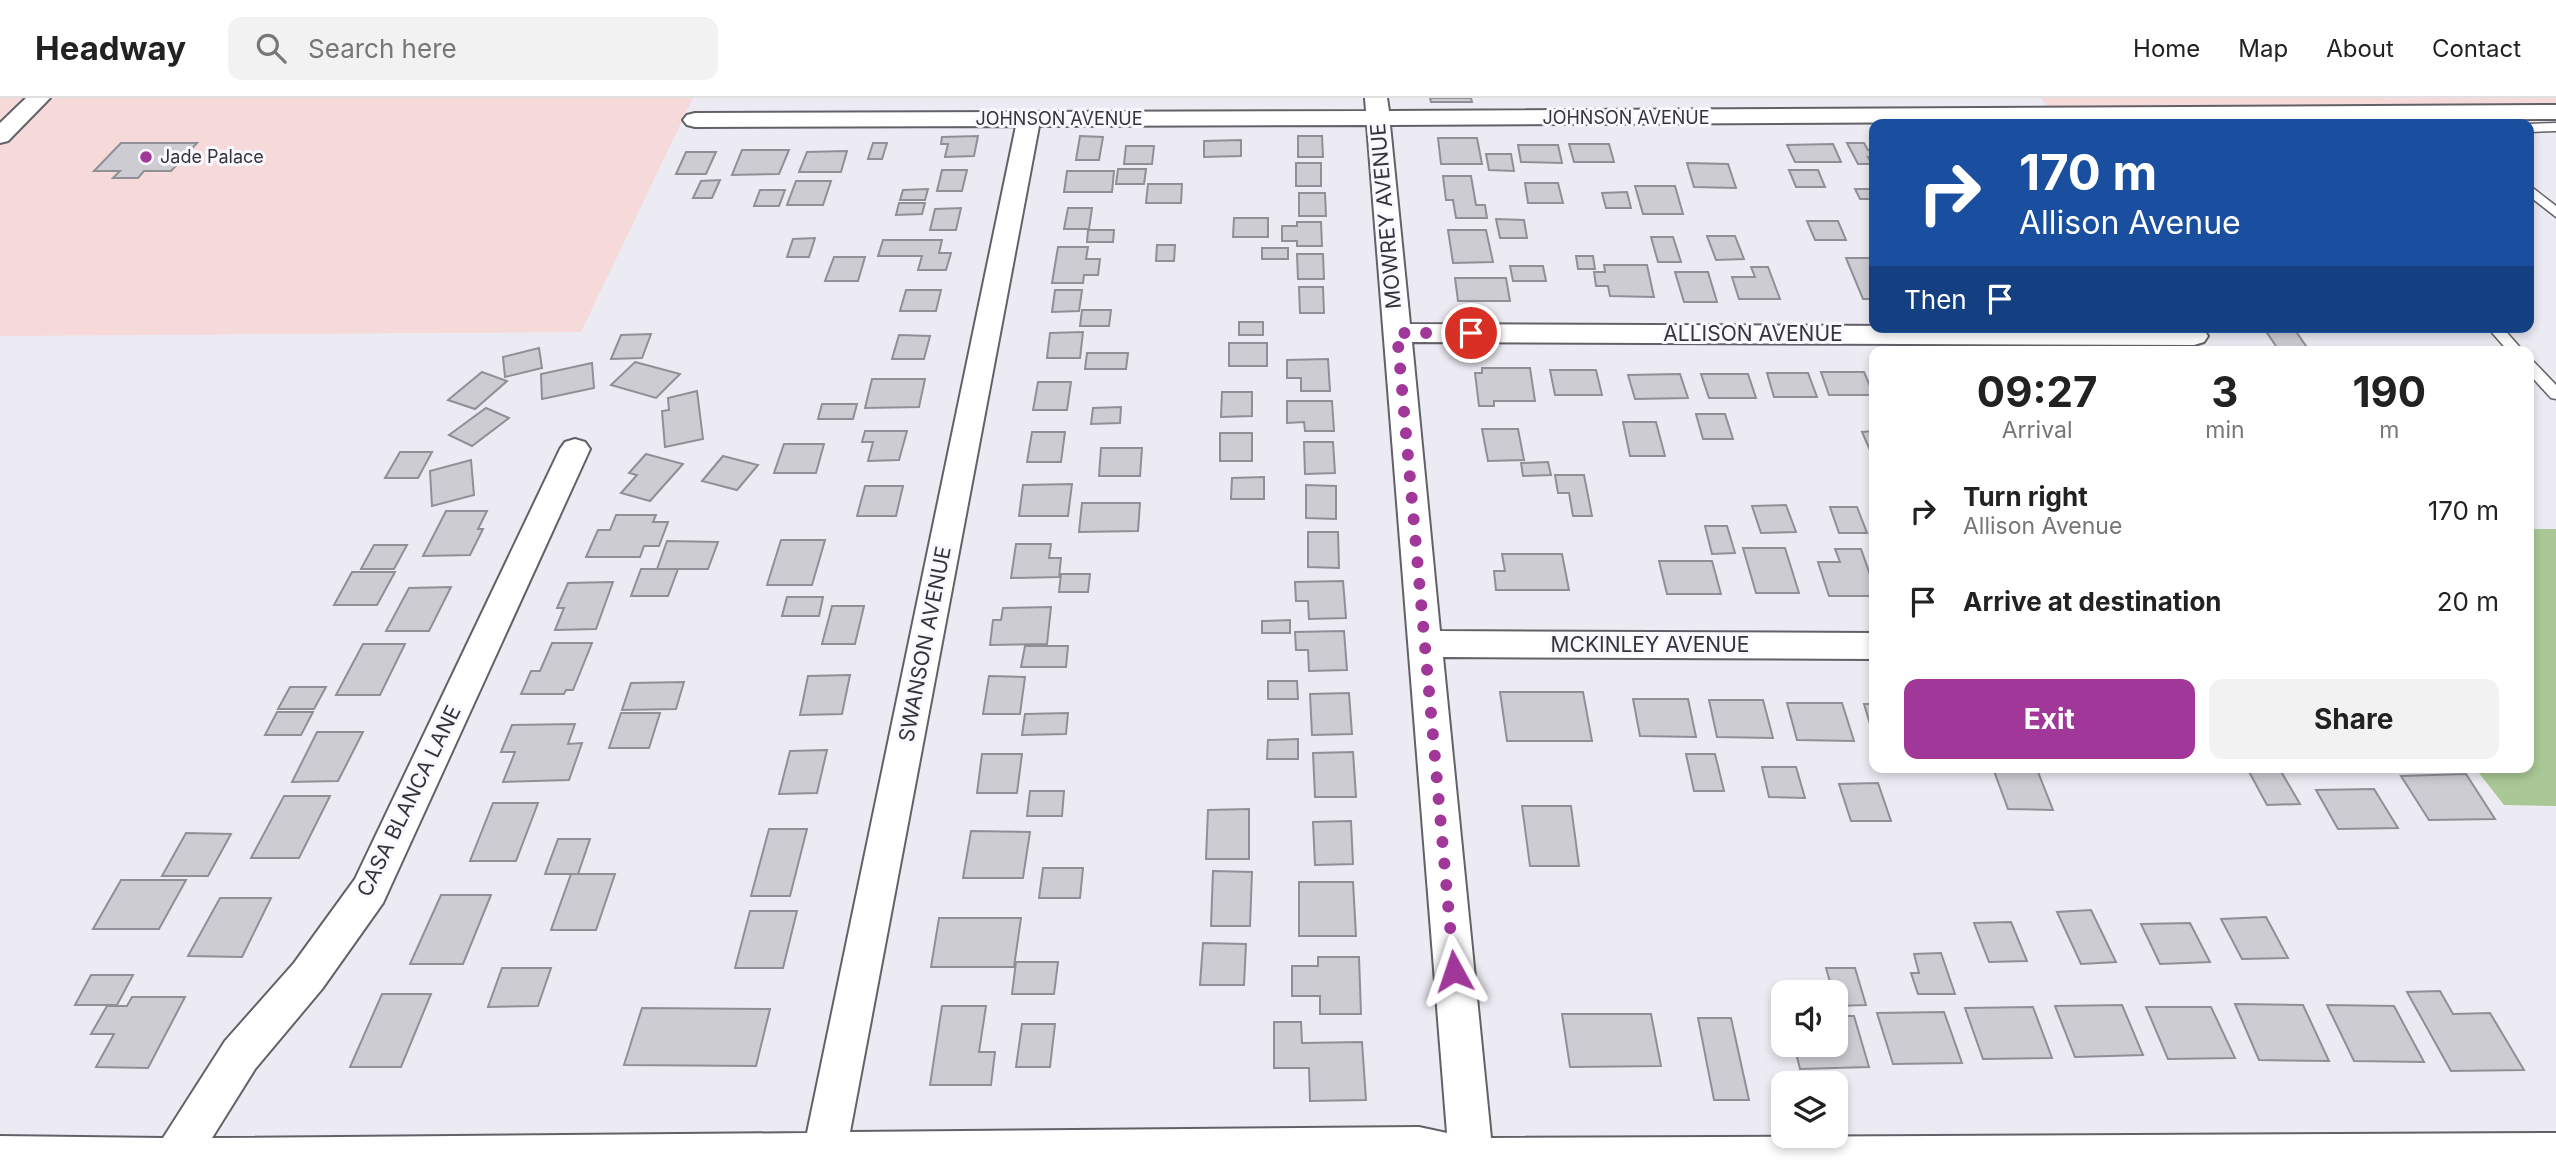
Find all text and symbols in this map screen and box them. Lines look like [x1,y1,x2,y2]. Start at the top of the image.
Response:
search box [228,17,718,80]
text: Headway [35,28,186,68]
icon: search [252,29,290,67]
text: Search here [308,33,457,64]
text: Home [2133,34,2200,63]
text: Map [2238,34,2288,63]
text: About [2326,34,2394,63]
text: Contact [2432,34,2521,63]
street label: JOHNSON AVENUE [1542,107,1710,128]
street label: JOHNSON AVENUE [975,108,1143,129]
street label: MOWREY AVENUE [1365,122,1406,310]
text: 170 m [2019,143,2157,202]
place label: Jade Palace [160,146,264,167]
icon: right [1904,147,1995,238]
marker: Jade Palace [138,149,154,165]
text: Allison Avenue [2019,203,2241,242]
icon: arrive [1981,280,2019,318]
text: Then [1904,284,1967,315]
pin [1441,303,1501,363]
icon: arrive [1452,314,1490,352]
street label: ALLISON AVENUE [1663,321,1843,346]
text: 09:27 [1977,366,2097,417]
text: 3 [2211,366,2238,417]
text: 190 [2352,366,2426,417]
text: Arrival [2002,416,2073,444]
text: min [2205,416,2245,444]
text: m [2379,416,2399,444]
text: Turn right [1963,481,2088,512]
icon: right [1904,492,1942,530]
text: 170 m [2428,495,2499,526]
text: Allison Avenue [1963,512,2122,540]
street label: SWANSON AVENUE [893,544,956,744]
icon: arrive [1904,583,1942,621]
text: Arrive at destination [1963,586,2222,617]
text: 20 m [2437,586,2499,617]
street label: MCKINLEY AVENUE [1551,632,1749,657]
button: Exit [1904,679,2195,759]
button: Share [2209,679,2499,759]
street label: CASA BLANCA LANE [351,701,466,900]
position arrow [1417,934,1491,1008]
map controls [1771,980,1848,1148]
button: sound [1771,980,1848,1057]
button: layers [1771,1071,1848,1148]

